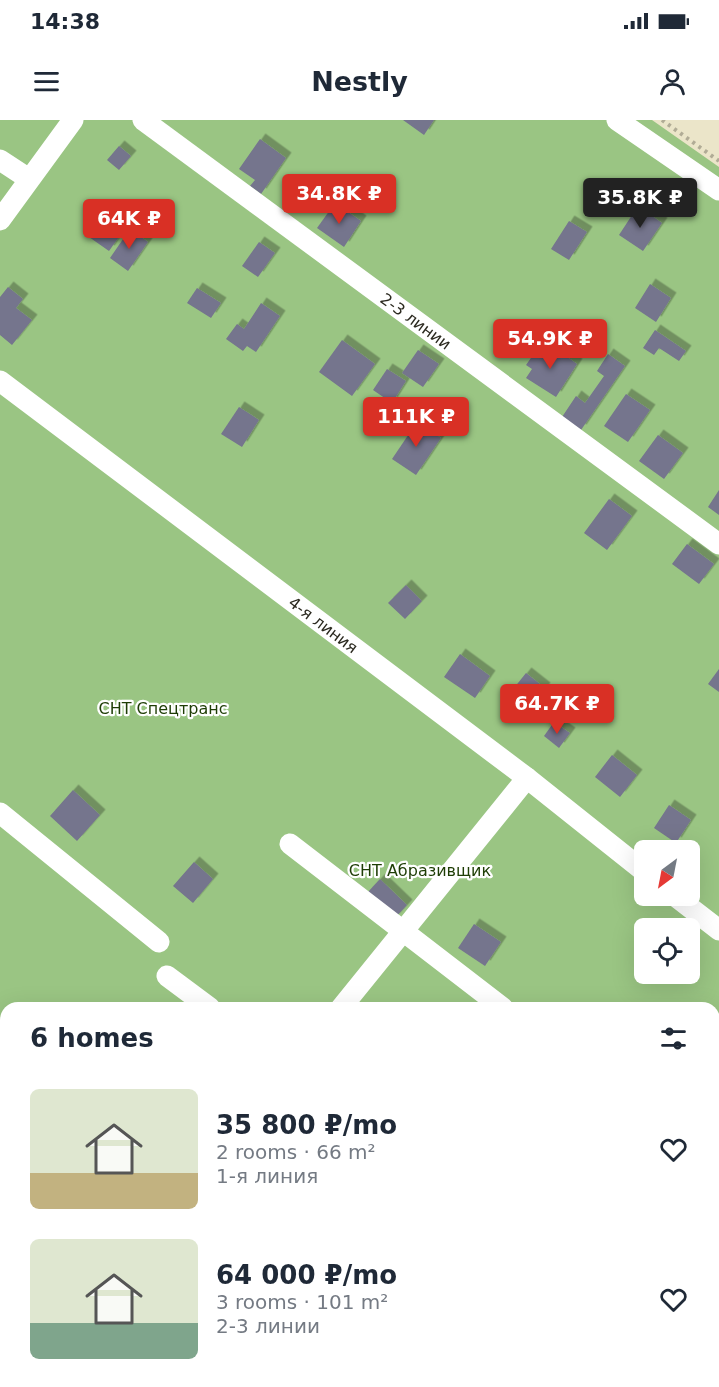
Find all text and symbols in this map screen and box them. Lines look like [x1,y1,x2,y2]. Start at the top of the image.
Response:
text: 14:38 [30,9,100,34]
icon: menu [30,65,63,98]
icon: person [656,65,689,98]
text: Nestly [311,66,408,97]
pin: 34.8K ₽ [284,174,394,225]
pin: 35.8K ₽ [585,178,695,229]
text: 34.8K ₽ [296,181,382,205]
text: 35.8K ₽ [597,185,683,209]
pin: 64K ₽ [87,199,171,250]
text: 64K ₽ [97,206,161,230]
street label: 2-3 линии [377,289,455,354]
pin: 54.9K ₽ [495,319,605,370]
text: 54.9K ₽ [507,326,593,350]
pin: 111K ₽ [367,397,465,448]
text: 111K ₽ [377,404,455,428]
street label: 4-я линия [285,593,362,657]
pin: 64.7K ₽ [502,684,612,735]
text: 64.7K ₽ [514,691,600,715]
park label: СНТ Спецтранс [99,699,227,718]
north arrow [634,840,700,906]
map controls [634,840,700,984]
park label: СНТ Абразивщик [349,861,491,880]
button: locate [634,918,700,984]
icon: filters [657,1022,690,1055]
text: 6 homes [30,1023,154,1053]
text: 35 800 ₽/mo [216,1110,397,1140]
icon: home [78,1113,150,1185]
icon: heart [657,1133,690,1166]
text: 2 rooms · 66 m² [216,1140,376,1164]
text: 1-я линия [216,1164,318,1188]
text: 64 000 ₽/mo [216,1260,397,1290]
icon: home [78,1263,150,1335]
icon: heart [657,1283,690,1316]
text: 3 rooms · 101 m² [216,1290,388,1314]
text: 2-3 линии [216,1314,320,1338]

